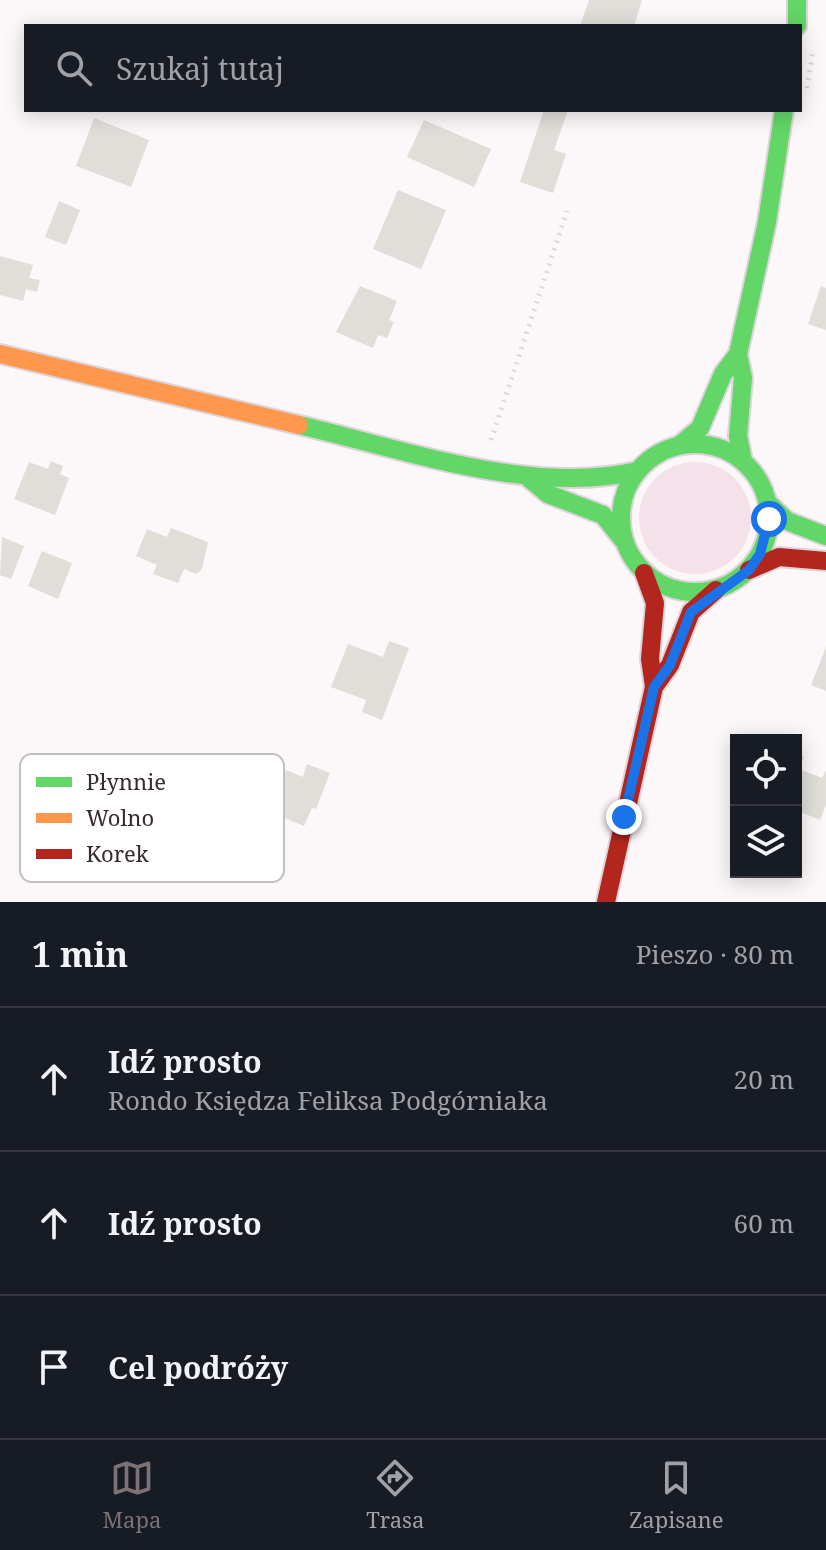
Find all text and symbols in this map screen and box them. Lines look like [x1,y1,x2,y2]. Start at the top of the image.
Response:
search box [24,24,802,112]
icon: search [52,46,96,90]
text: Szukaj tutaj [116,48,284,89]
route start [751,501,787,537]
map controls [730,734,802,878]
button: locate [730,734,802,806]
legend [20,754,284,882]
text: Płynnie [86,766,166,796]
route end [606,799,642,835]
text: Wolno [86,802,154,832]
button: layers [730,806,802,878]
text: Korek [86,838,149,868]
text: 1 min [32,931,128,977]
text: Pieszo · 80 m [636,936,794,972]
text: Idź prosto [108,1041,262,1082]
icon: ahead [32,1057,76,1101]
text: 20 m [734,1061,794,1097]
text: Rondo Księdza Feliksa Podgórniaka [108,1082,548,1118]
icon: ahead [32,1201,76,1245]
text: Idź prosto [108,1203,262,1244]
text: 60 m [734,1205,794,1241]
icon: arrive [32,1345,76,1389]
text: Cel podróży [108,1347,288,1388]
tab: Mapa [102,1456,161,1534]
tab: Trasa [366,1456,424,1534]
tab: Zapisane [629,1456,724,1534]

